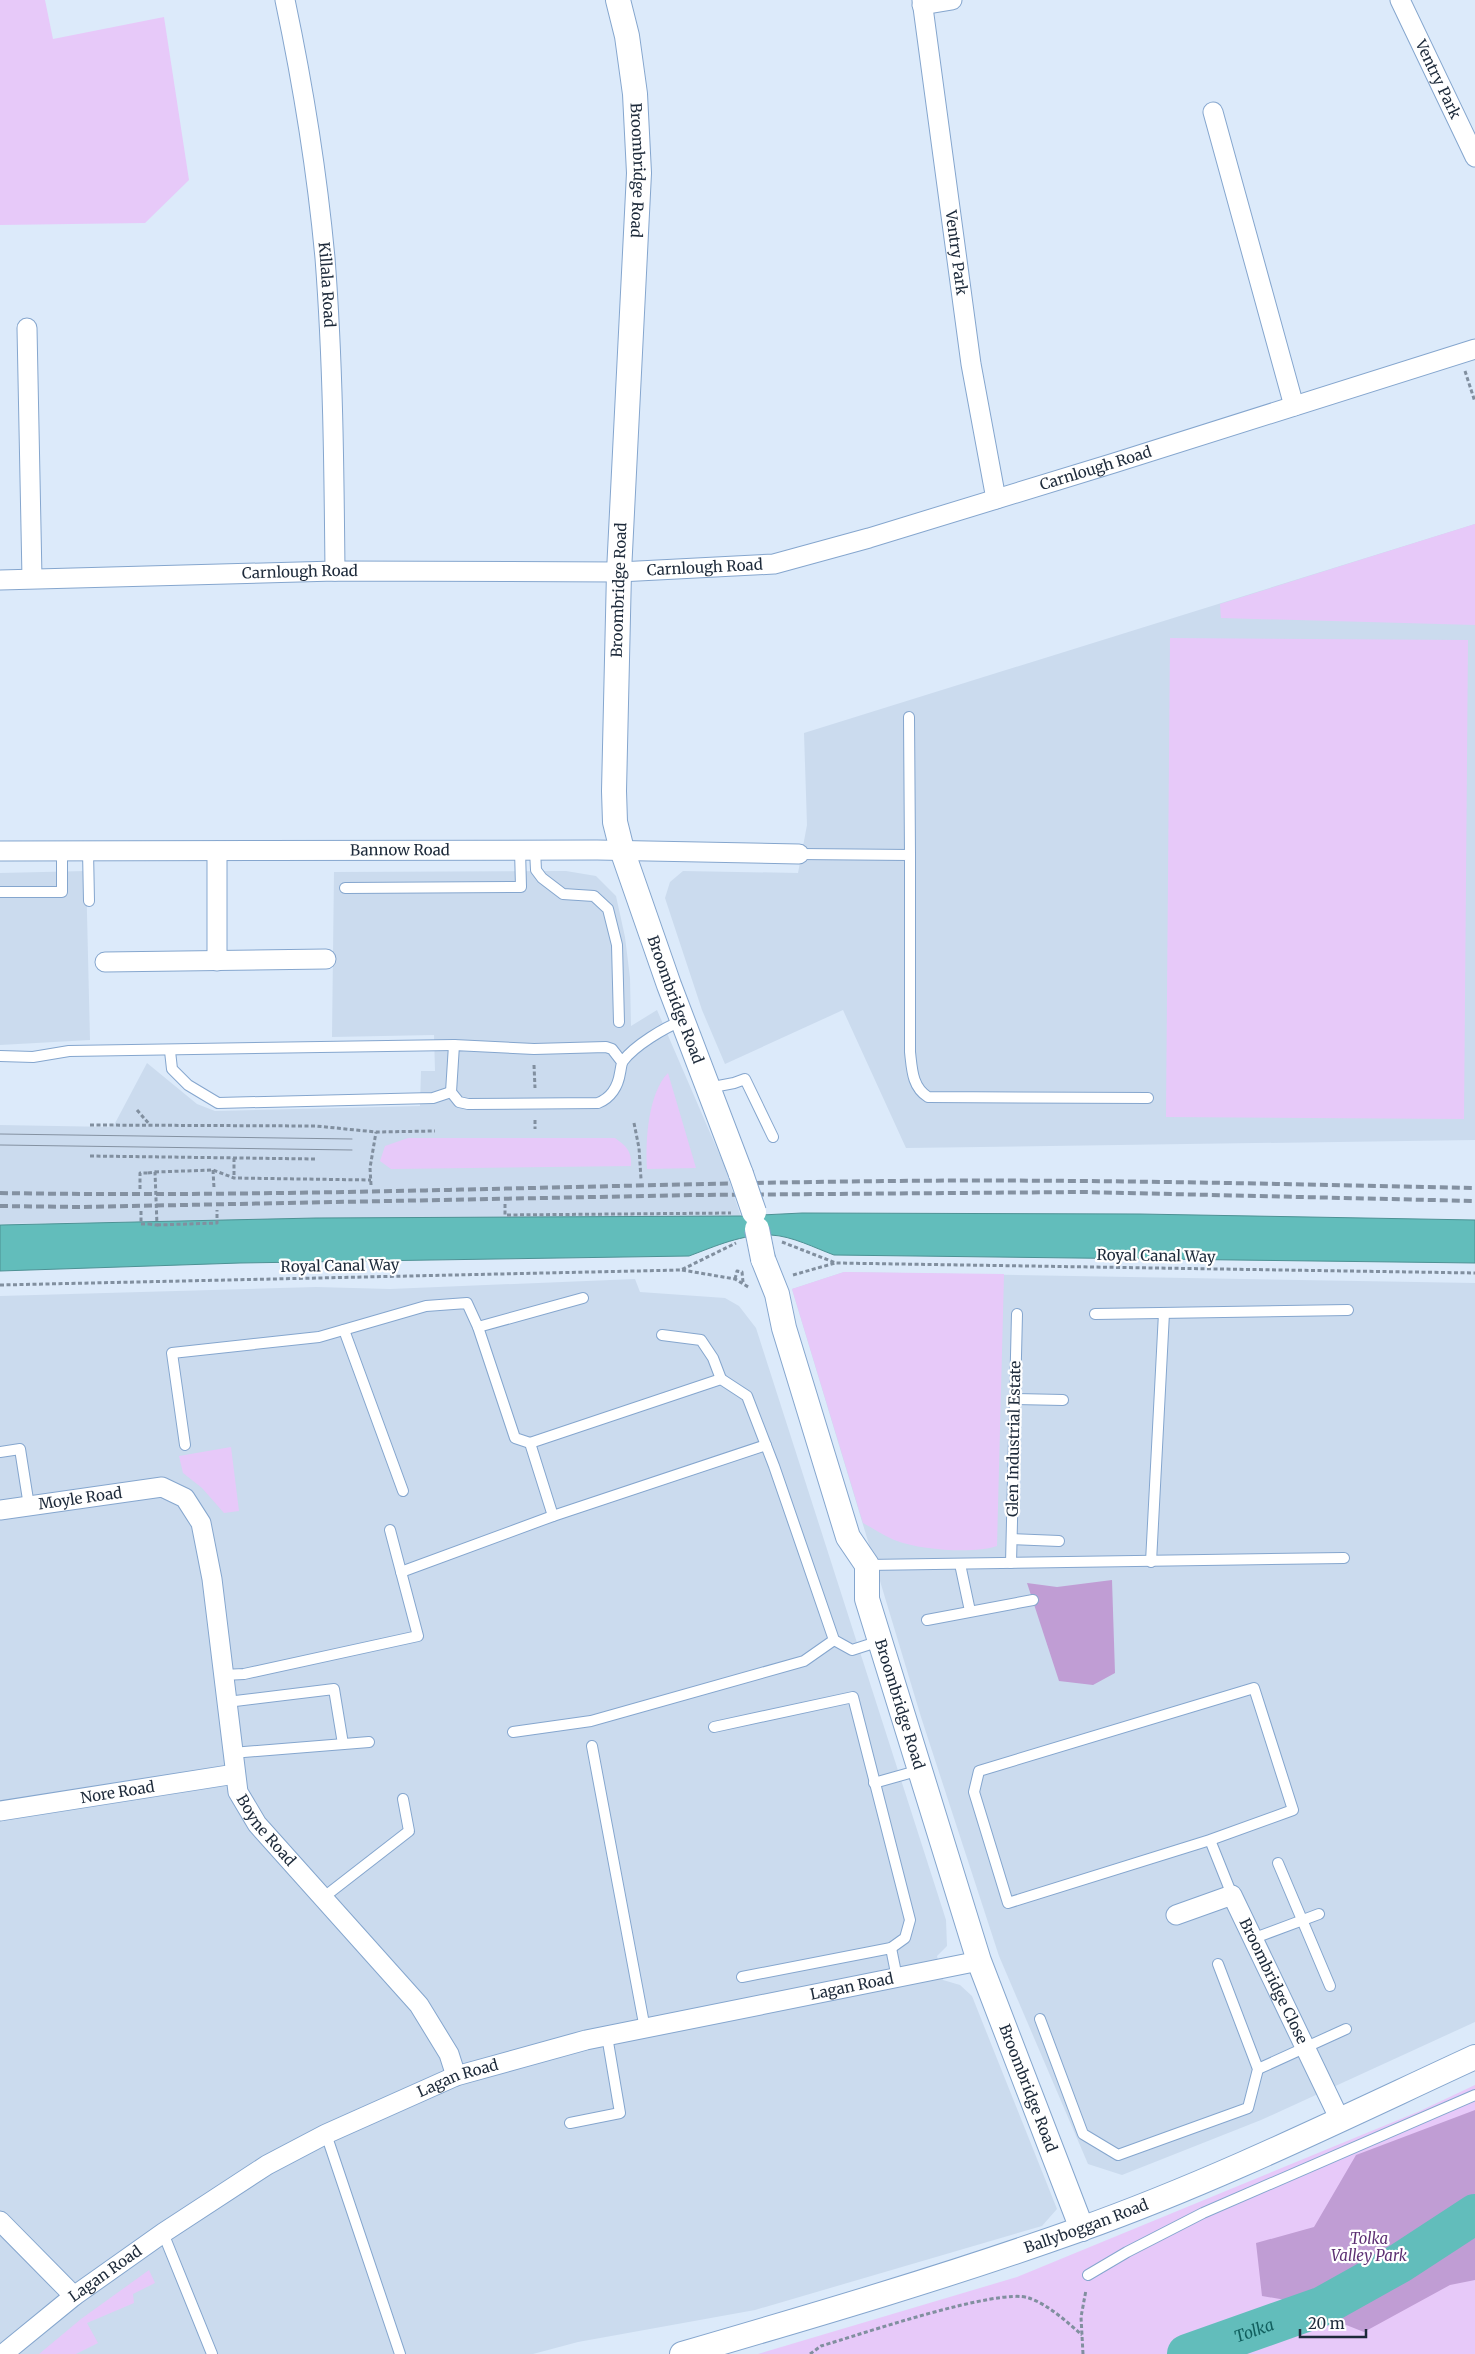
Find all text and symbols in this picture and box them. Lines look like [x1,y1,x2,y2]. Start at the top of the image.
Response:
street label: Ventry Park [1411,36,1466,122]
street label: Broombridge Road [626,102,649,238]
street label: Ventry Park [941,208,972,297]
street label: Killala Road [314,241,339,328]
street label: Carnlough Road [1037,442,1154,494]
street label: Broombridge Road [607,522,630,658]
street label: Carnlough Road [646,555,763,580]
street label: Carnlough Road [242,561,358,582]
street label: Bannow Road [350,840,450,859]
street label: Broombridge Road [643,933,708,1066]
street label: Royal Canal Way [1096,1245,1216,1266]
street label: Royal Canal Way [280,1255,400,1276]
street label: Glen Industrial Estate [1003,1361,1024,1517]
street label: Moyle Road [37,1483,123,1513]
street label: Broombridge Road [871,1637,929,1772]
street label: Nore Road [79,1777,156,1807]
street label: Boyne Road [233,1791,300,1870]
street label: Broombridge Close [1236,1915,1312,2047]
street label: Lagan Road [808,1968,895,2004]
street label: Broombridge Road [995,2021,1061,2155]
street label: Lagan Road [414,2055,500,2101]
street label: Ballyboggan Road [1021,2195,1151,2257]
park label: Tolka Valley Park [1331,2229,1408,2265]
street label: Lagan Road [65,2241,145,2306]
scale bar [1300,2306,1366,2338]
water label: Tolka [1231,2314,1277,2347]
text: 20 m [1308,2314,1345,2333]

